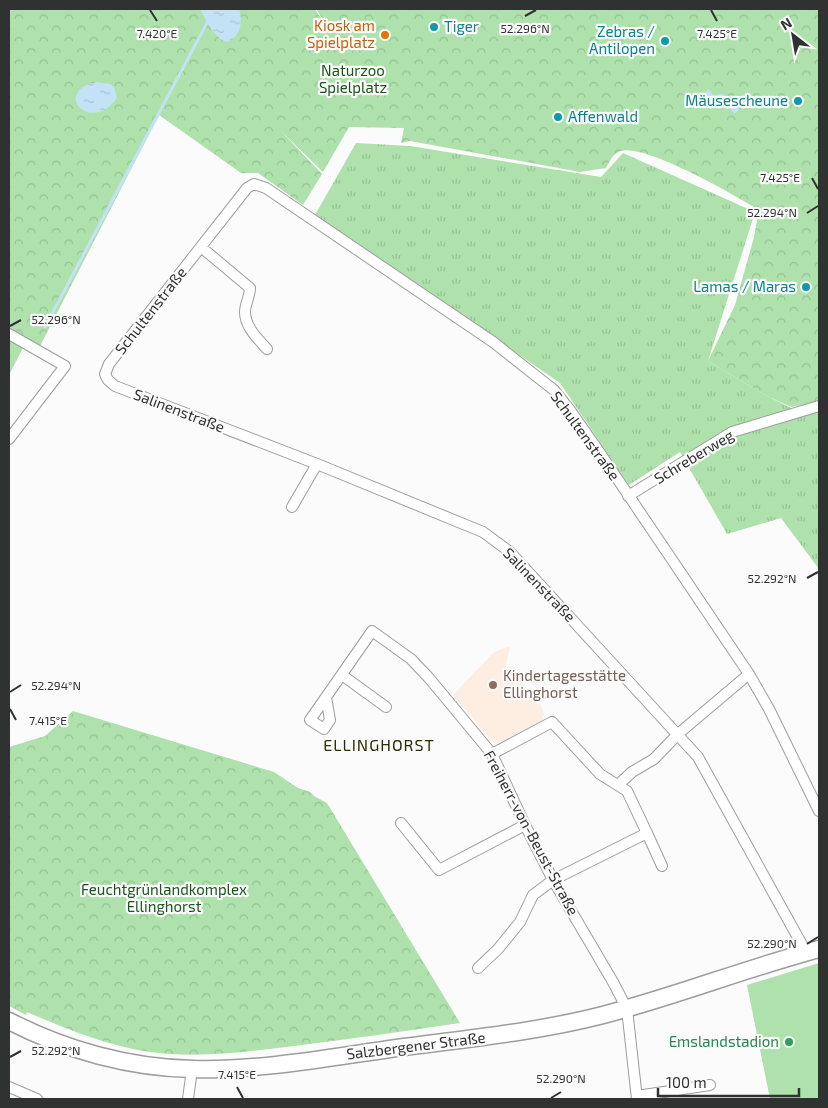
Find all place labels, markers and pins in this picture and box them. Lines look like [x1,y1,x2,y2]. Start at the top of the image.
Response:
place label: Kiosk am Spielplatz [307,16,375,51]
place label: Tiger [444,17,479,35]
marker: Tiger [428,21,440,33]
place label: Zebras / Antilopen [589,22,655,57]
marker: Kiosk am Spielplatz [379,29,391,41]
marker: Zebras / Antilopen [659,35,671,47]
place label: Mäusescheune [685,91,788,109]
marker: Mäusescheune [792,95,804,107]
place label: Affenwald [568,107,638,125]
marker: Affenwald [552,111,564,123]
place label: Lamas / Maras [693,277,796,295]
marker: Lamas / Maras [800,281,812,293]
place label: Kindertagesstätte Ellinghorst [503,666,626,701]
marker: Kindertagesstätte Ellinghorst [487,679,499,691]
place label: Emslandstadion [669,1032,779,1050]
marker: Emslandstadion [783,1036,795,1048]

